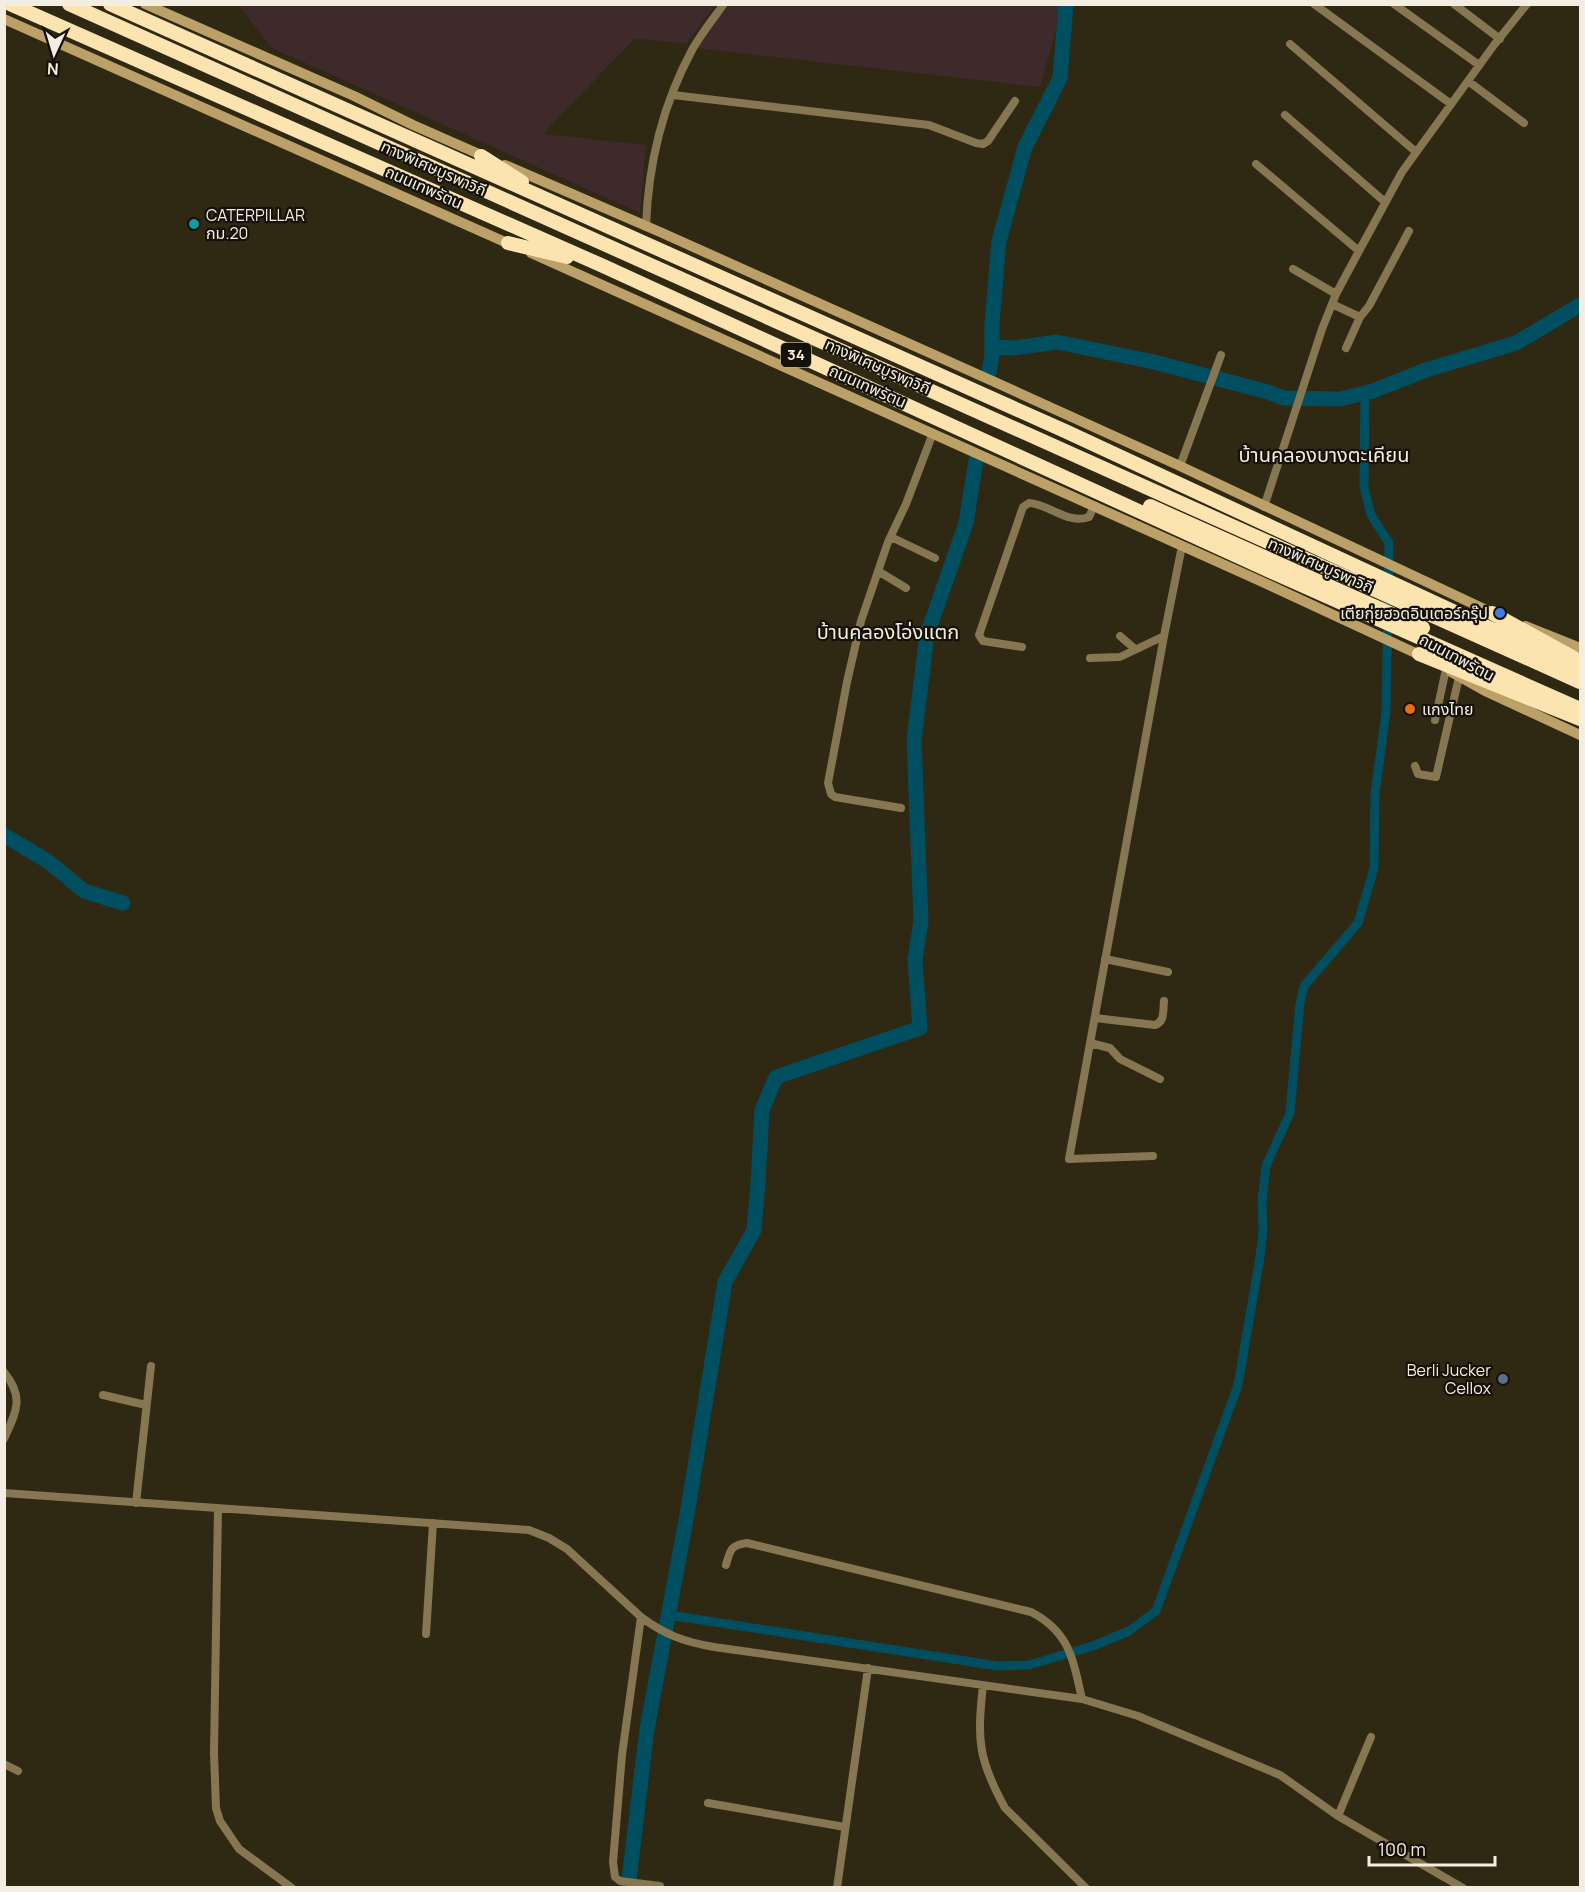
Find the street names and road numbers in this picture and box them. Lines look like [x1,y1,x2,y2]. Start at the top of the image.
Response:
street label: ทางพิเศษบูรพาวิถี [378,135,490,201]
street label: ถนนเทพรัตน [382,160,466,214]
street label: ทางพิเศษบูรพาวิถี [822,333,934,399]
road number: 34 [781,343,811,367]
street label: ถนนเทพรัตน [826,359,910,413]
street label: ทางพิเศษบูรพาวิถี [1265,532,1377,598]
street label: ถนนเทพรัตน [1415,628,1499,686]

